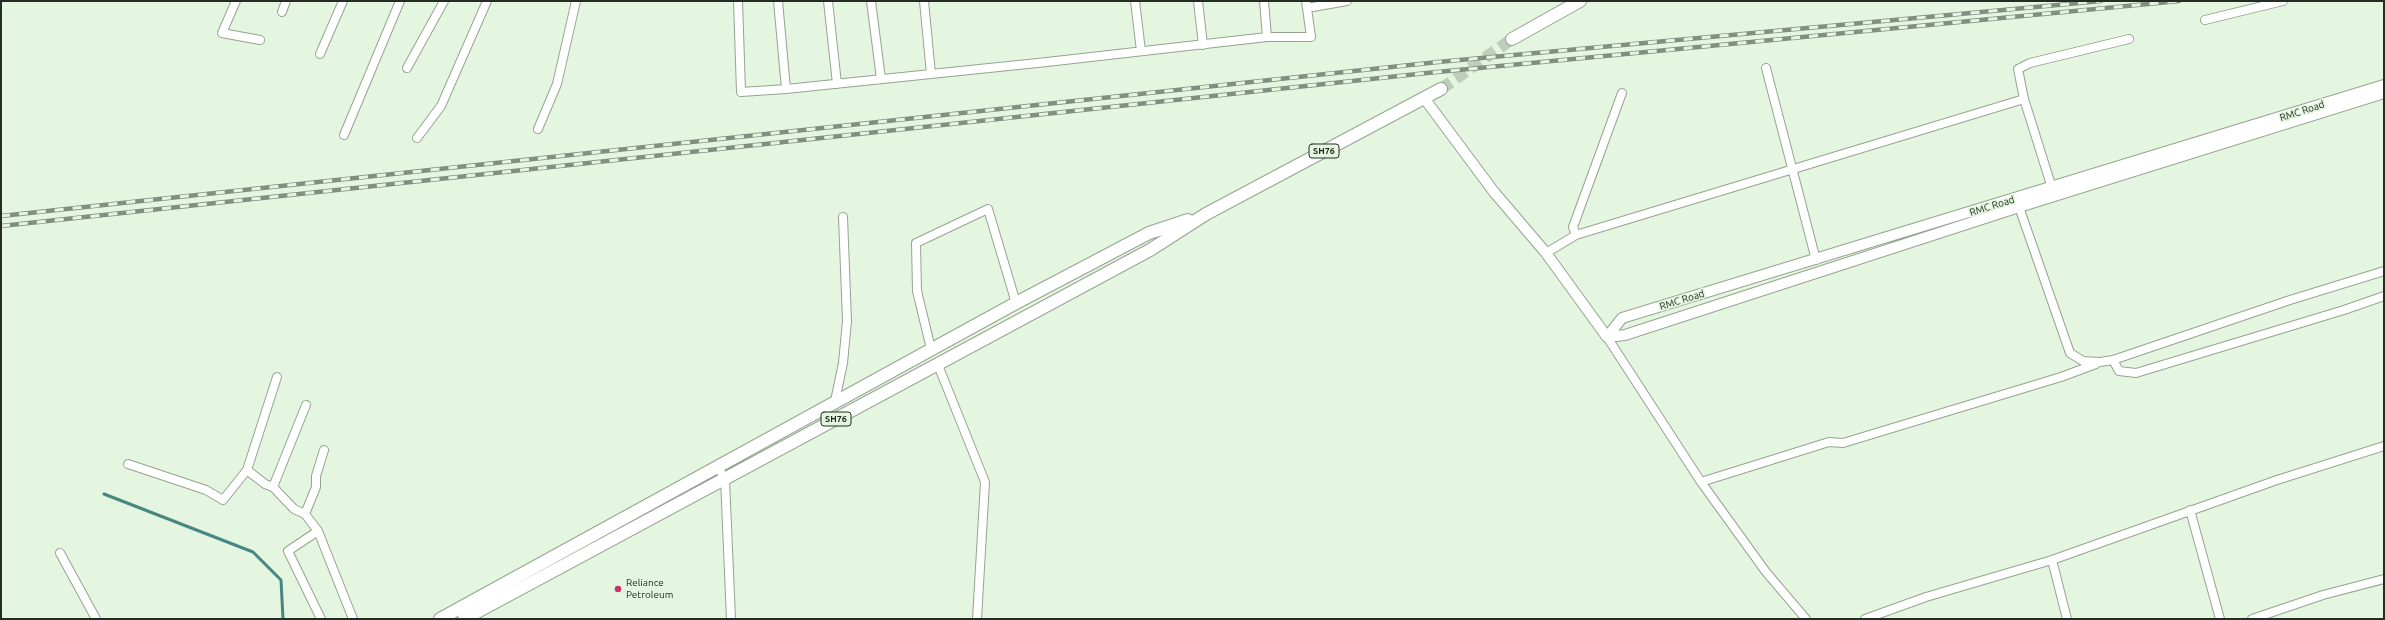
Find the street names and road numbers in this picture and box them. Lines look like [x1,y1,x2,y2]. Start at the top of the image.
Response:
street label: RMC Road [2278,98,2326,124]
road number: SH76 [1309,144,1339,158]
street label: RMC Road [1968,193,2016,219]
street label: RMC Road [1658,287,1706,313]
road number: SH76 [821,412,851,426]

